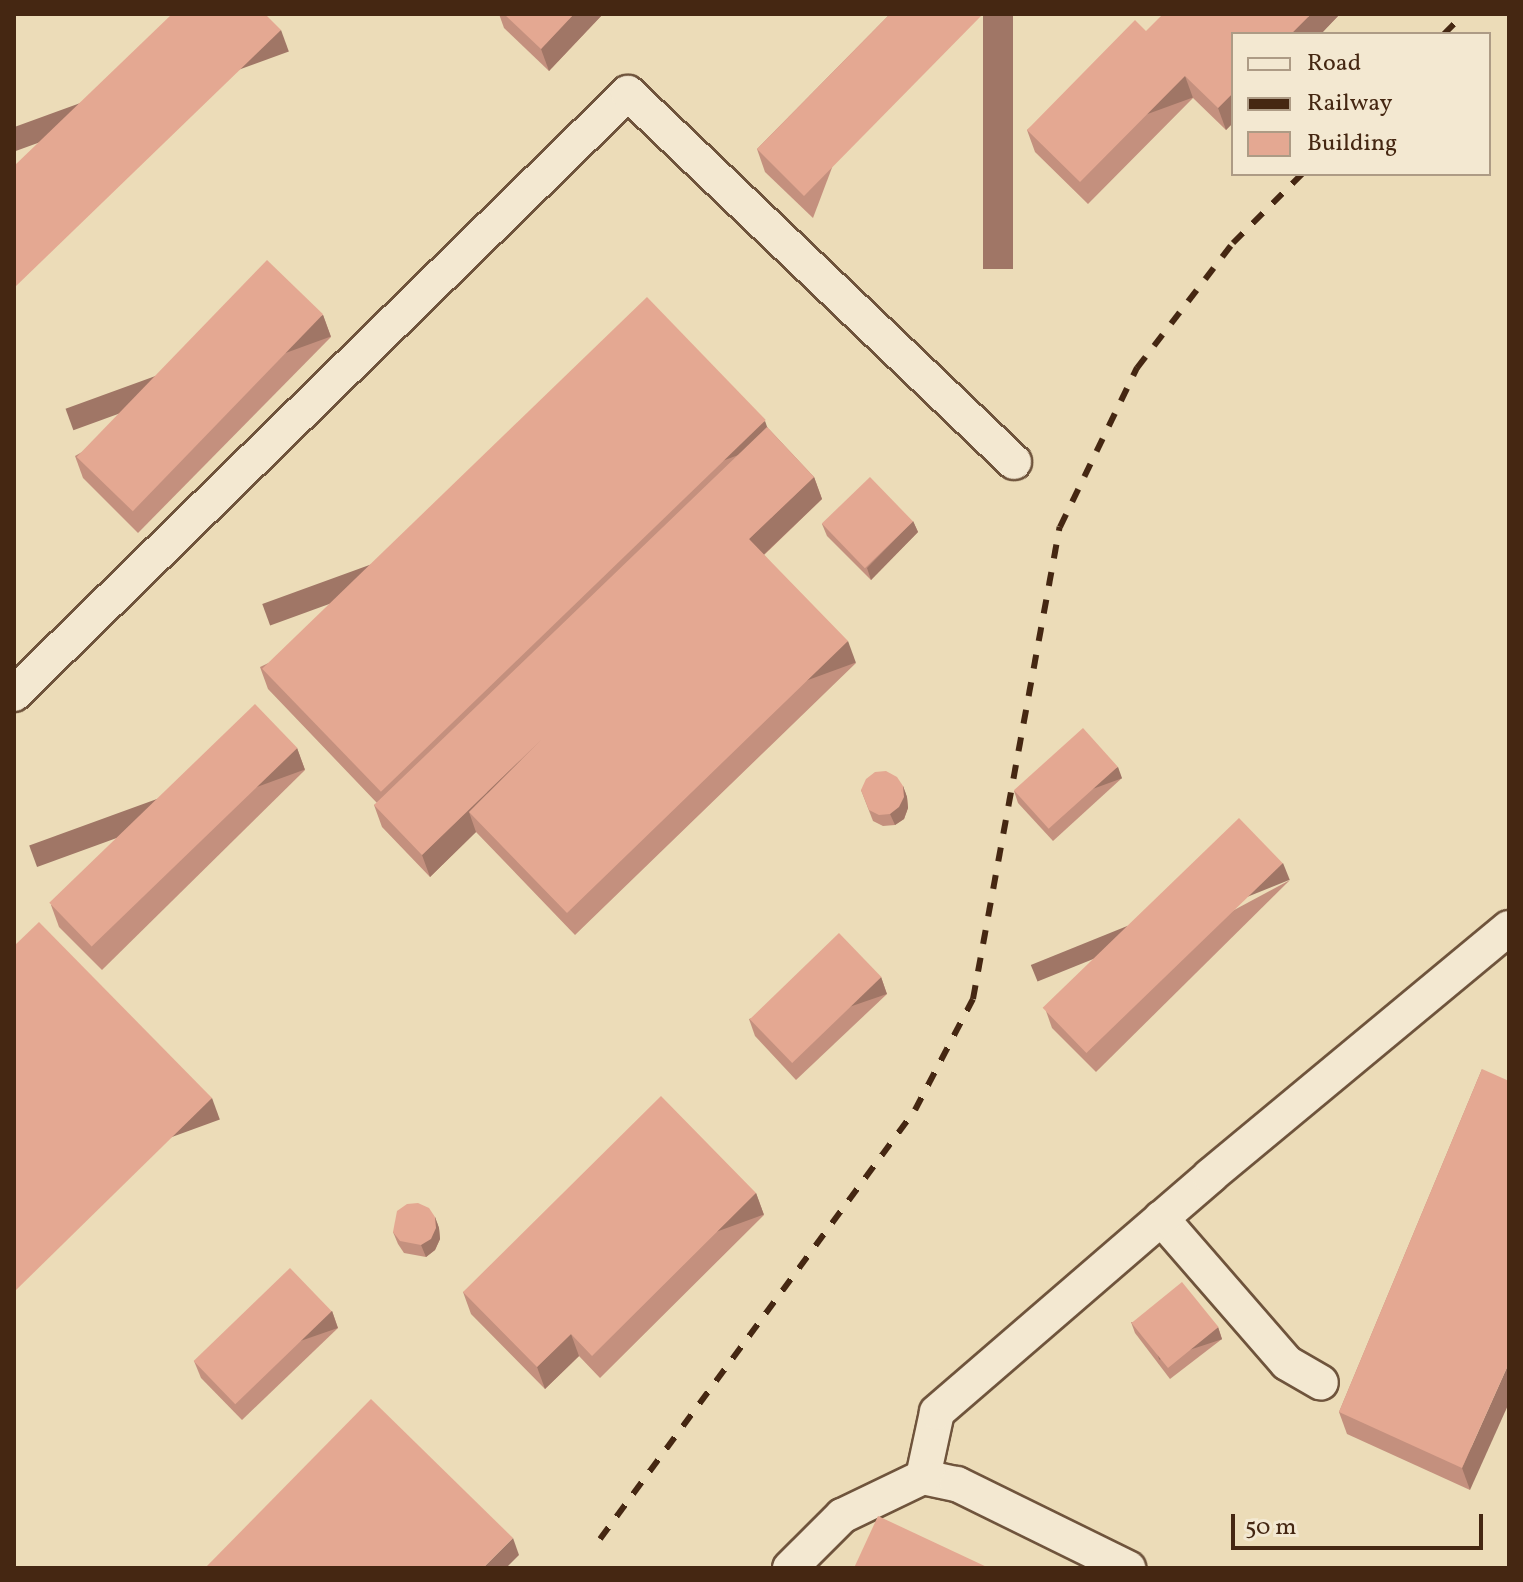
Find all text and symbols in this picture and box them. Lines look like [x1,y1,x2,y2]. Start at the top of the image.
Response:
legend [1231,32,1491,176]
text: Road [1307,47,1361,81]
text: Railway [1307,87,1393,121]
text: Building [1307,127,1397,161]
scale bar [1235,1498,1487,1548]
text: 50 m [1245,1511,1297,1545]

